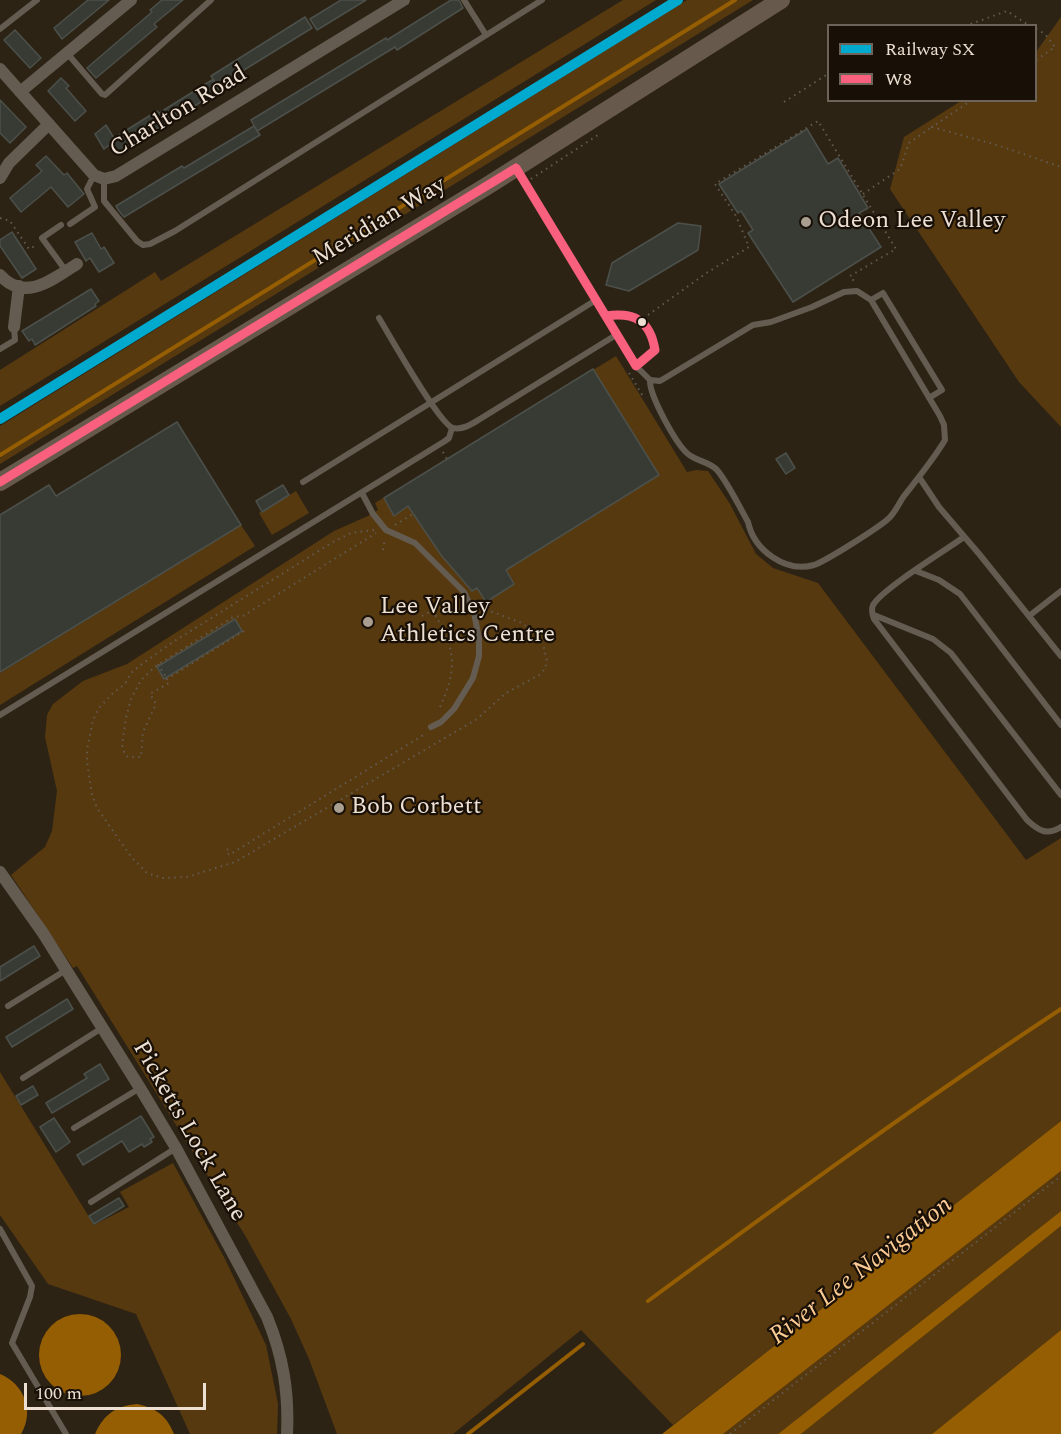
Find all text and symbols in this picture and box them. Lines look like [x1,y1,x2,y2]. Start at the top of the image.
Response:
legend [827,24,1037,102]
text: Railway SX [885,36,975,63]
street label: Charlton Road [105,61,253,165]
text: W8 [885,66,912,93]
street label: Meridian Way [308,172,452,274]
place label: Odeon Lee Valley [818,208,1005,236]
marker: Odeon Lee Valley [799,215,813,229]
unlabelled marker [636,316,648,328]
place label: Lee Valley Athletics Centre [380,594,555,650]
marker: Lee Valley Athletics Centre [361,615,375,629]
place label: Bob Corbett [351,794,481,822]
marker: Bob Corbett [332,801,346,815]
street label: Picketts Lock Lane [125,1037,251,1227]
water label: River Lee Navigation [764,1191,960,1353]
scale bar [27,1371,208,1409]
text: 100 m [35,1380,82,1407]

